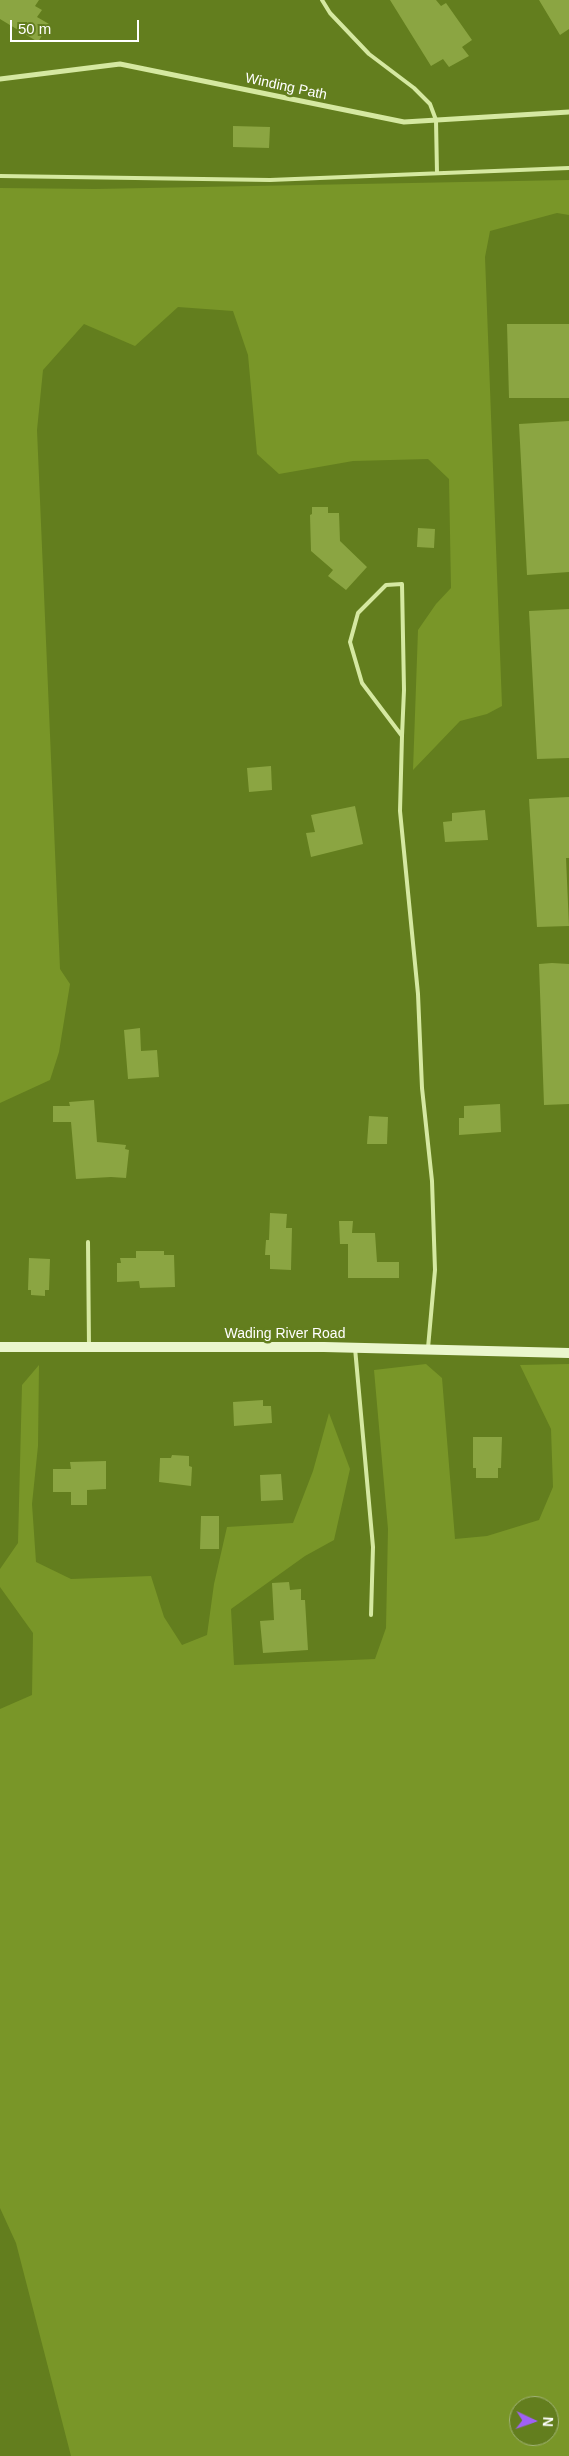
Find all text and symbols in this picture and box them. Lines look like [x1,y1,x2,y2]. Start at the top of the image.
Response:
scale bar [12,10,141,42]
text: 50 m [18,20,51,37]
street label: Winding Path [244,70,328,104]
street label: Wading River Road [225,1326,345,1342]
north arrow [509,2396,559,2446]
text: N [540,2416,556,2427]

